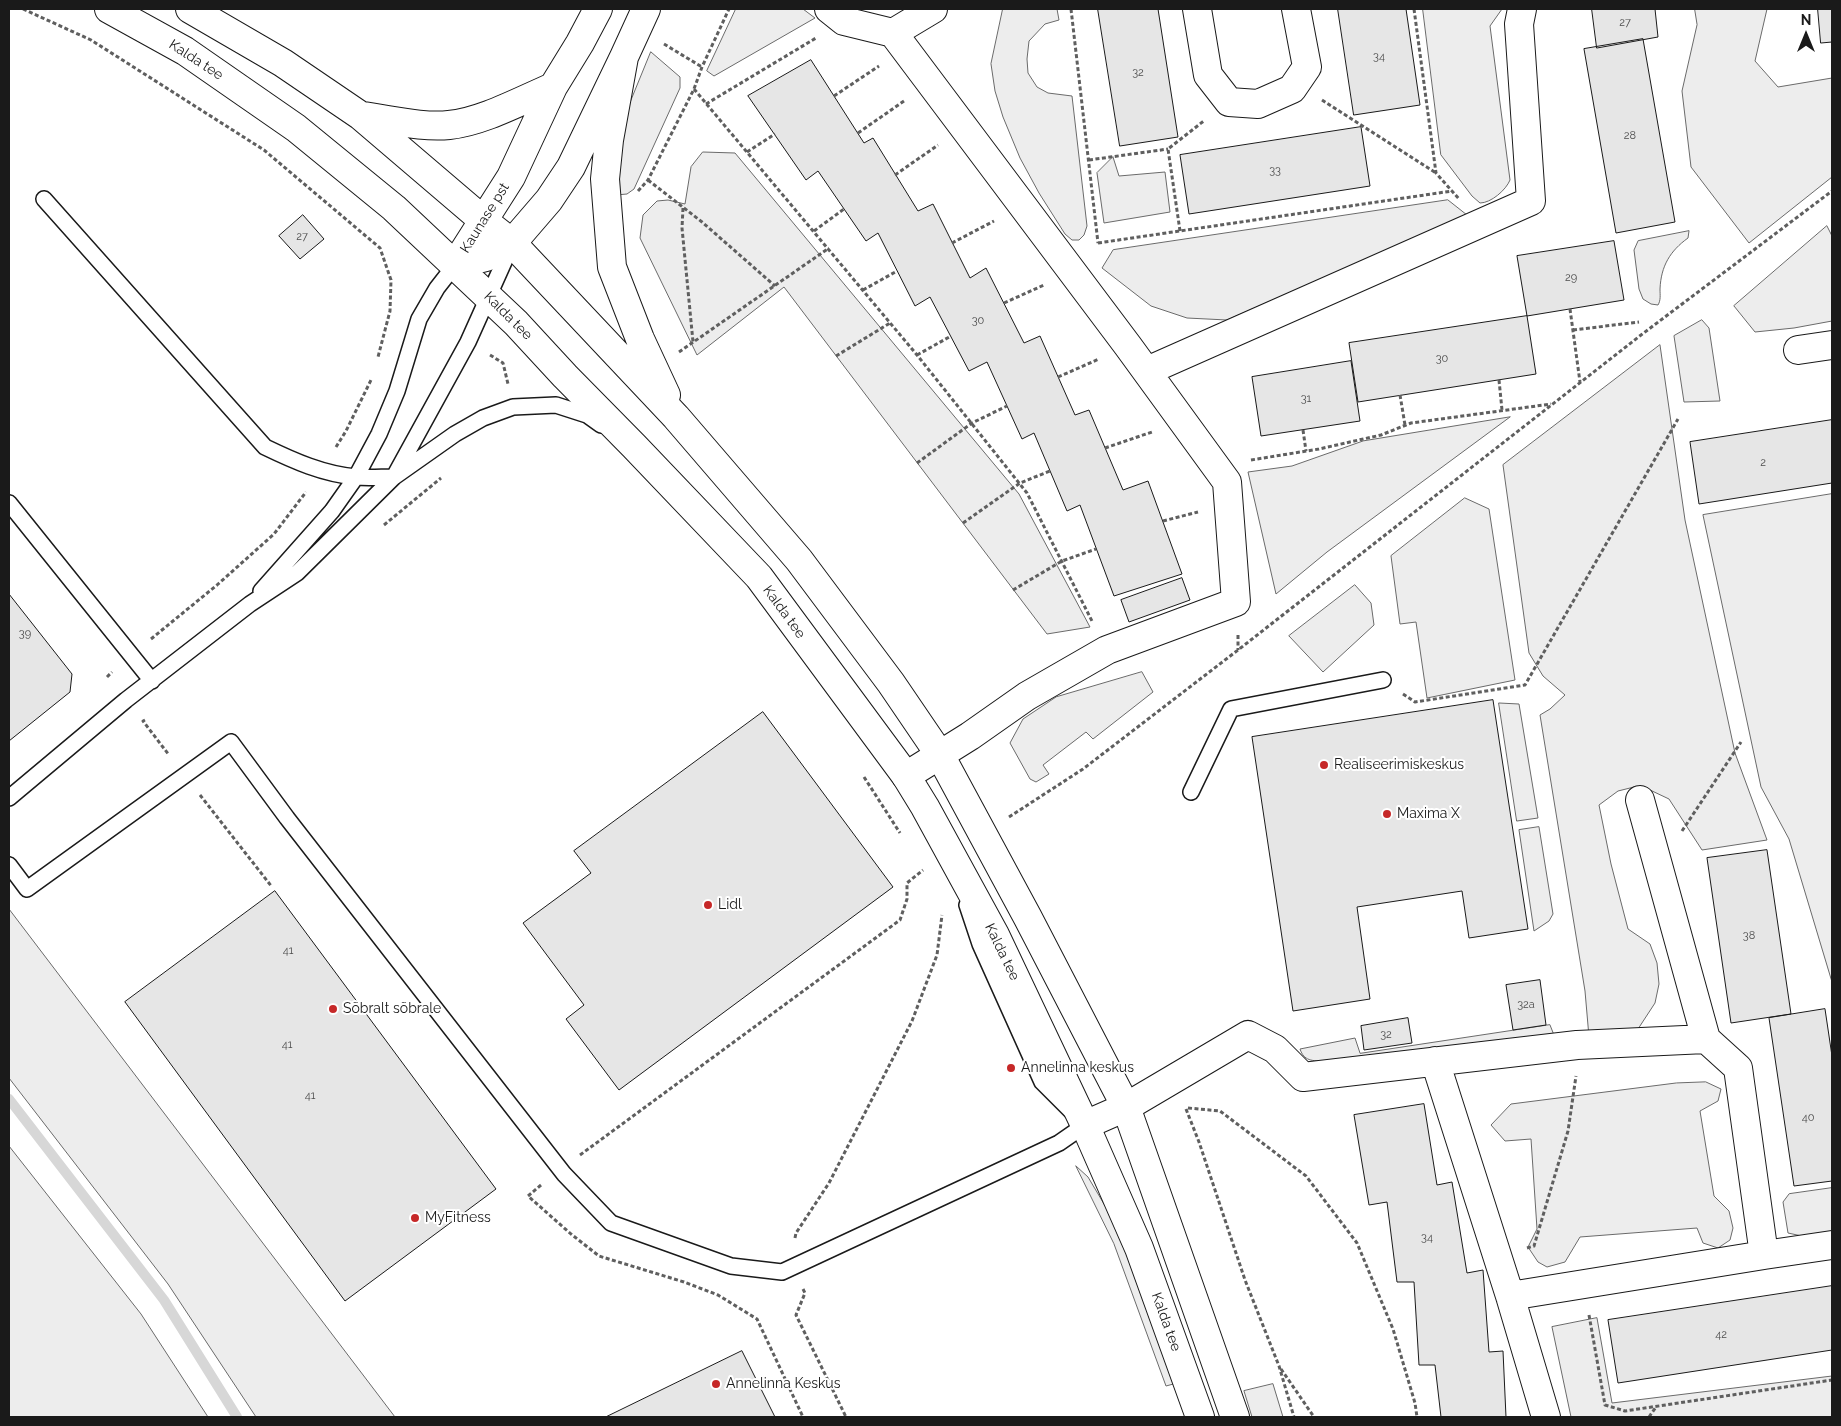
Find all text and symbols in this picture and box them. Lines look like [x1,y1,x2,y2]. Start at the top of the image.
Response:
north arrow [1781,10,1831,60]
text: N [1801,12,1811,28]
house number: 27 [1619,16,1631,30]
street label: Kalda tee [166,36,226,84]
house number: 34 [1373,50,1385,64]
house number: 32 [1132,66,1144,80]
house number: 28 [1624,129,1636,143]
house number: 33 [1269,164,1281,178]
street label: Kaunase pst [457,180,513,256]
house number: 27 [296,230,308,244]
house number: 29 [1565,271,1577,285]
street label: Kalda tee [480,288,536,344]
house number: 30 [972,314,984,328]
house number: 30 [1436,352,1448,366]
house number: 31 [1301,392,1311,406]
house number: 2 [1760,456,1766,470]
street label: Kalda tee [759,582,809,642]
house number: 39 [19,627,31,641]
place label: Realiseerimiskeskus [1334,757,1464,773]
marker: Realiseerimiskeskus [1318,759,1330,771]
place label: Maxima X [1397,806,1460,822]
marker: Maxima X [1381,808,1393,820]
place label: Lidl [718,897,742,913]
marker: Lidl [702,899,714,911]
street label: Kalda tee [981,921,1023,983]
house number: 38 [1743,929,1755,943]
house number: 41 [283,944,293,958]
house number: 32a [1517,998,1535,1012]
place label: Sõbralt sõbrale [343,1001,441,1017]
marker: Sõbralt sõbrale [327,1003,339,1015]
house number: 32 [1380,1028,1392,1042]
house number: 41 [282,1038,292,1052]
place label: Annelinna keskus [1021,1060,1134,1076]
marker: Annelinna keskus [1005,1062,1017,1074]
house number: 41 [305,1089,315,1103]
house number: 40 [1802,1111,1814,1125]
place label: MyFitness [425,1210,491,1226]
marker: MyFitness [409,1212,421,1224]
house number: 34 [1421,1231,1433,1245]
street label: Kalda tee [1148,1290,1184,1354]
house number: 42 [1715,1328,1727,1342]
place label: Annelinna Keskus [726,1376,840,1392]
marker: Annelinna Keskus [710,1378,722,1390]

